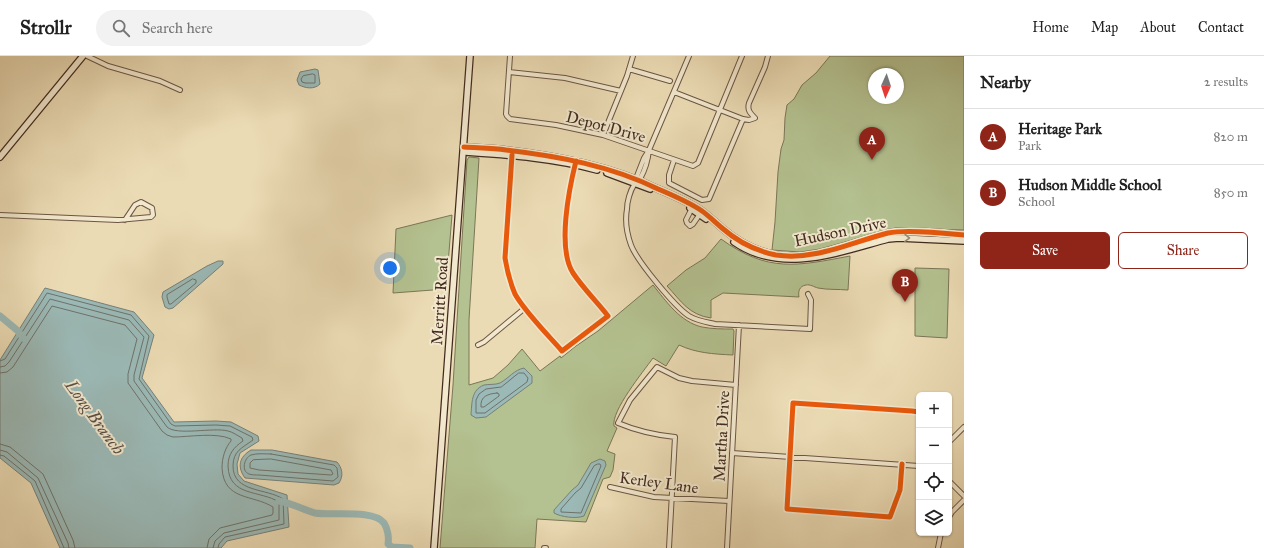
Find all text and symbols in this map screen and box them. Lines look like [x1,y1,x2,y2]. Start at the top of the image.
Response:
search box [96,10,376,46]
text: Strollr [20,16,72,39]
icon: search [110,17,132,39]
text: Search here [142,19,213,37]
text: Home [1032,19,1069,36]
text: Map [1091,19,1118,36]
text: About [1140,19,1176,36]
text: Contact [1198,19,1244,36]
north arrow [868,68,904,104]
text: Nearby [980,72,1031,93]
text: 2 results [1204,74,1248,90]
street label: Depot Drive [564,107,648,146]
text: Heritage Park [1018,120,1102,138]
pin: A [859,127,885,160]
text: A [989,129,997,145]
text: 820 m [1213,129,1248,145]
text: Park [1018,138,1042,154]
text: Hudson Middle School [1018,176,1161,194]
text: B [989,185,997,201]
text: 850 m [1214,185,1248,201]
text: School [1018,194,1055,210]
street label: Hudson Drive [792,212,888,250]
button: Save [980,232,1110,269]
button: Share [1118,232,1248,269]
one-way arrow [904,234,910,243]
street label: Merritt Road [427,256,452,346]
your location [380,258,400,278]
pin: B [892,269,918,302]
water label: Long Branch [60,375,129,459]
street label: Martha Drive [710,390,733,482]
map controls [916,392,952,536]
button: + [916,392,952,428]
button: − [916,428,952,464]
button: locate [916,464,952,500]
street label: Kerley Lane [618,468,700,497]
button: layers [916,500,952,536]

